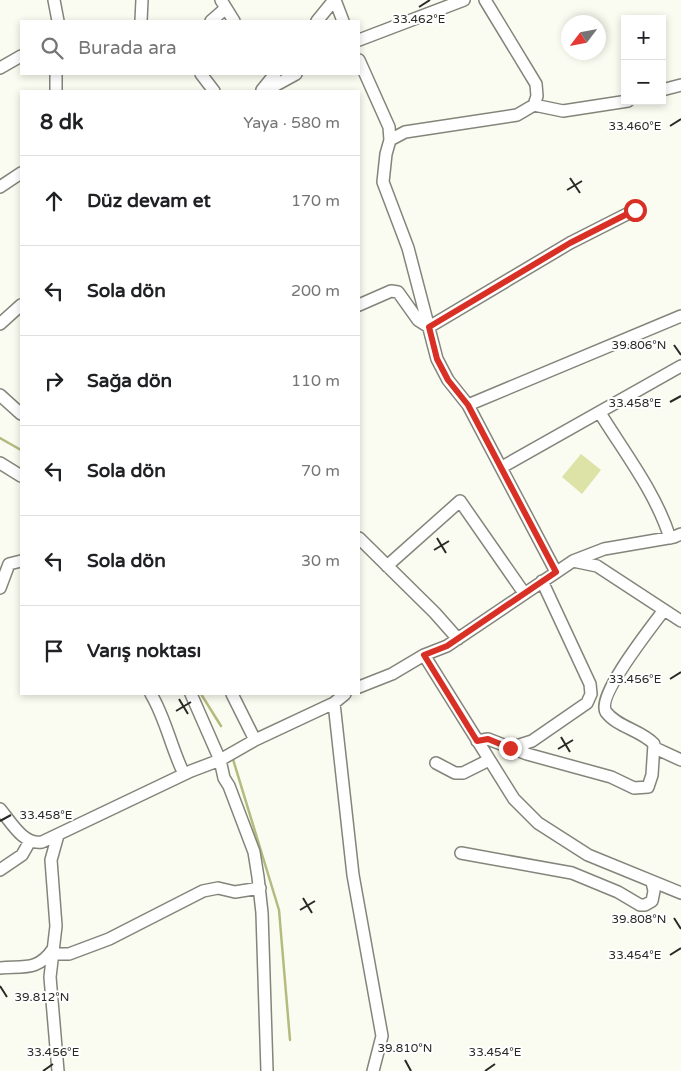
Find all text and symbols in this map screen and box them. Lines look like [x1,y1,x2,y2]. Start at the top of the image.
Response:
text: 33.462°E [393,12,446,26]
north arrow [561,15,606,60]
map controls [621,15,666,105]
button: + [621,15,666,60]
search box [20,20,360,75]
icon: search [38,34,66,62]
text: Burada ara [78,37,177,59]
button: − [621,60,666,105]
text: 8 dk [40,110,83,135]
text: Yaya · 580 m [243,113,340,133]
text: 33.460°E [609,119,662,133]
icon: ahead [40,187,68,215]
text: Düz devam et [87,190,211,212]
text: 170 m [291,191,340,211]
route start [624,199,647,222]
icon: left [40,277,68,305]
text: Sola dön [87,280,166,302]
text: 200 m [291,281,340,301]
text: 39.806°N [612,338,666,352]
icon: right [40,367,68,395]
text: Sağa dön [87,370,172,392]
text: 110 m [291,371,340,391]
text: 33.458°E [609,396,662,410]
icon: left [40,457,68,485]
text: Sola dön [87,460,166,482]
text: 70 m [301,461,340,481]
icon: left [40,547,68,575]
text: Sola dön [87,550,166,572]
text: 30 m [301,551,340,571]
icon: arrive [40,637,68,665]
text: Varış noktası [87,640,201,662]
text: 33.456°E [609,672,662,686]
route end [499,737,522,760]
text: 33.458°E [20,808,73,822]
text: 39.808°N [612,912,666,926]
text: 33.454°E [609,948,662,962]
text: 39.812°N [15,990,69,1004]
text: 39.810°N [378,1041,432,1055]
text: 33.456°E [27,1045,80,1059]
text: 33.454°E [469,1045,522,1059]

